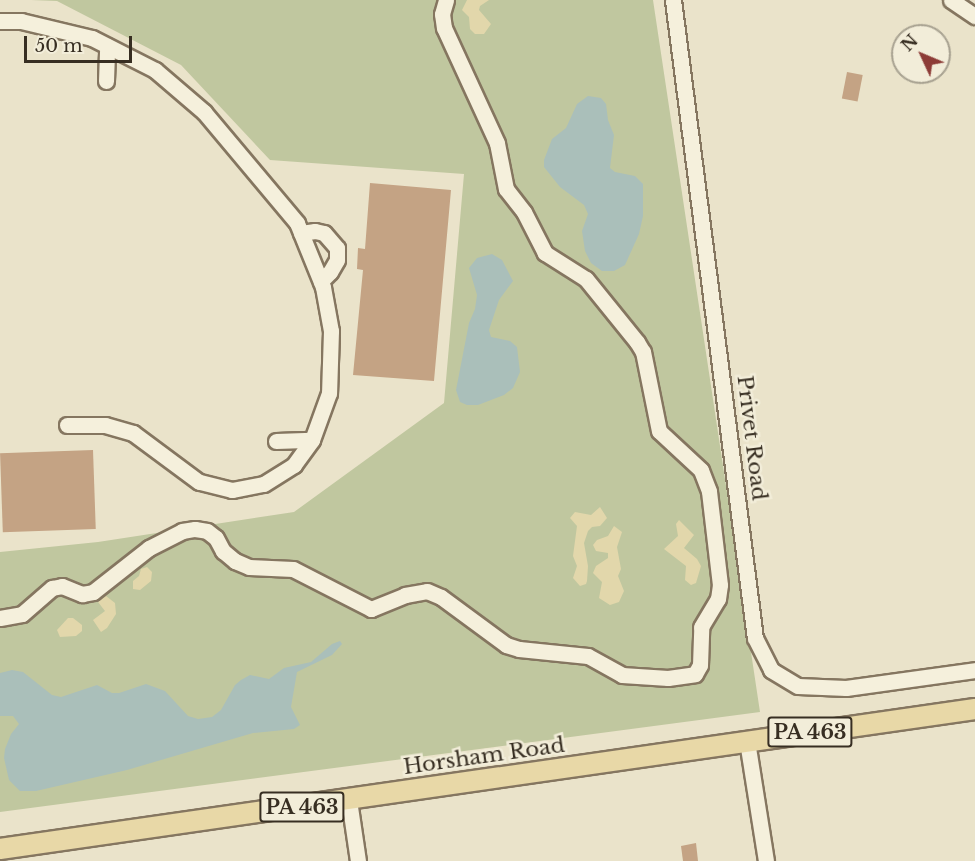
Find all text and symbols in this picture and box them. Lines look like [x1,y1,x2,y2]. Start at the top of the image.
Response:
scale bar [27,24,135,62]
north arrow [891,24,951,84]
text: N [897,31,922,55]
text: 50 m [35,35,83,57]
street label: Privet Road [732,374,772,502]
road number: PA 463 [766,715,854,749]
street label: Horsham Road [402,732,566,780]
road number: PA 463 [258,790,346,824]

